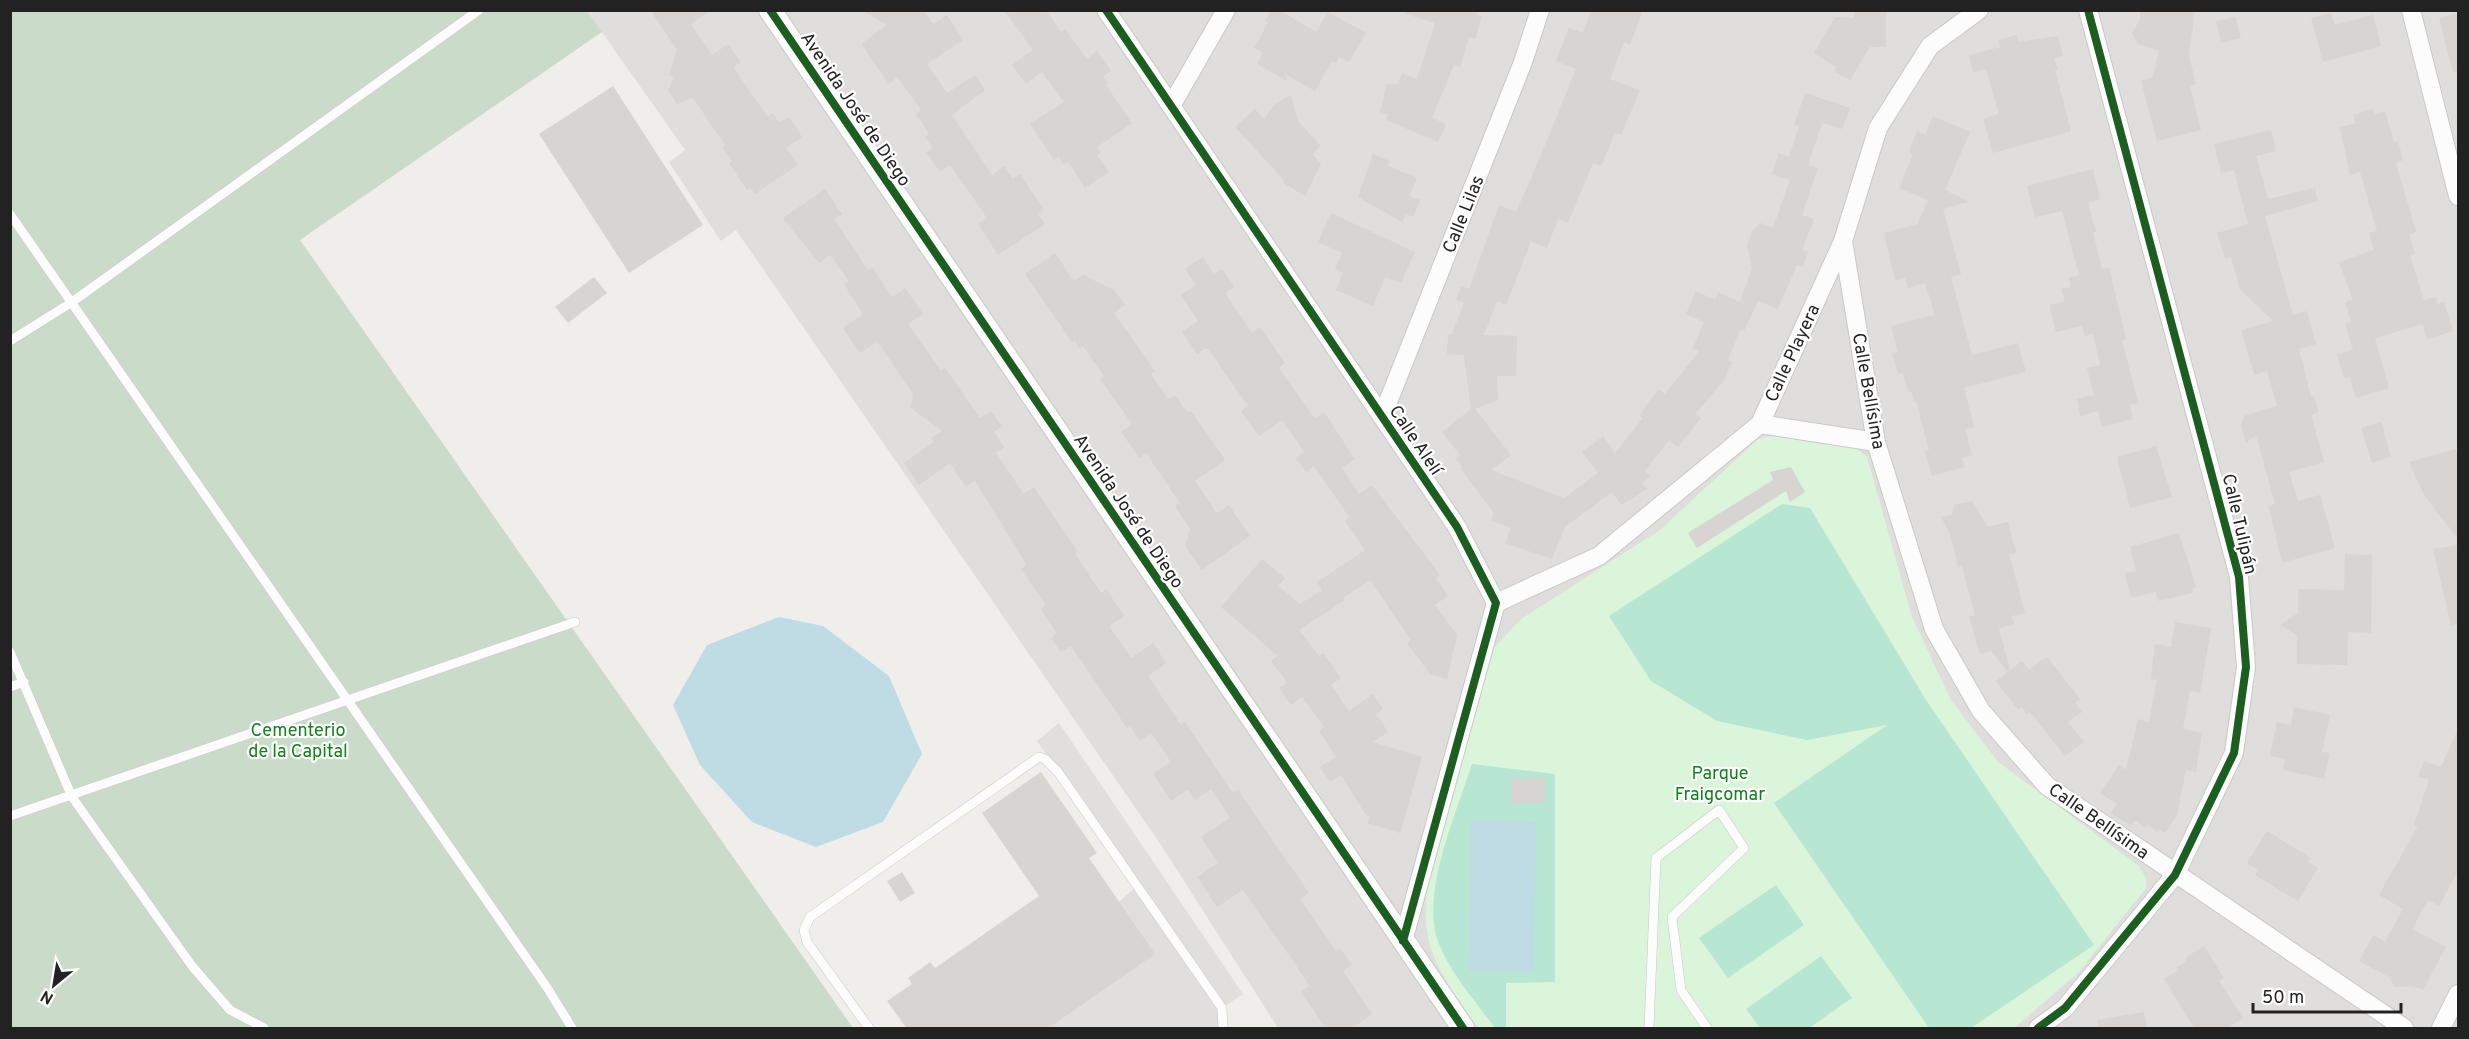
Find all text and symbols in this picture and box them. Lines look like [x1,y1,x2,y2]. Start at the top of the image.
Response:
street label: Avenida José de Diego [794,28,915,192]
street label: Calle Lilas [1438,172,1490,257]
street label: Calle Playera [1761,301,1826,406]
street label: Calle Bellísima [1846,331,1889,451]
street label: Calle Alelí [1383,401,1447,481]
street label: Avenida José de Diego [1067,430,1188,594]
street label: Calle Tulipán [2216,472,2261,577]
park label: Cementerio de la Capital [248,720,348,764]
park label: Parque Fraigcomar [1675,763,1765,807]
street label: Calle Bellísima [2043,779,2153,865]
north arrow [24,955,84,1015]
scale bar [2253,976,2402,1014]
text: N [38,985,57,1008]
text: 50 m [2262,987,2304,1010]

